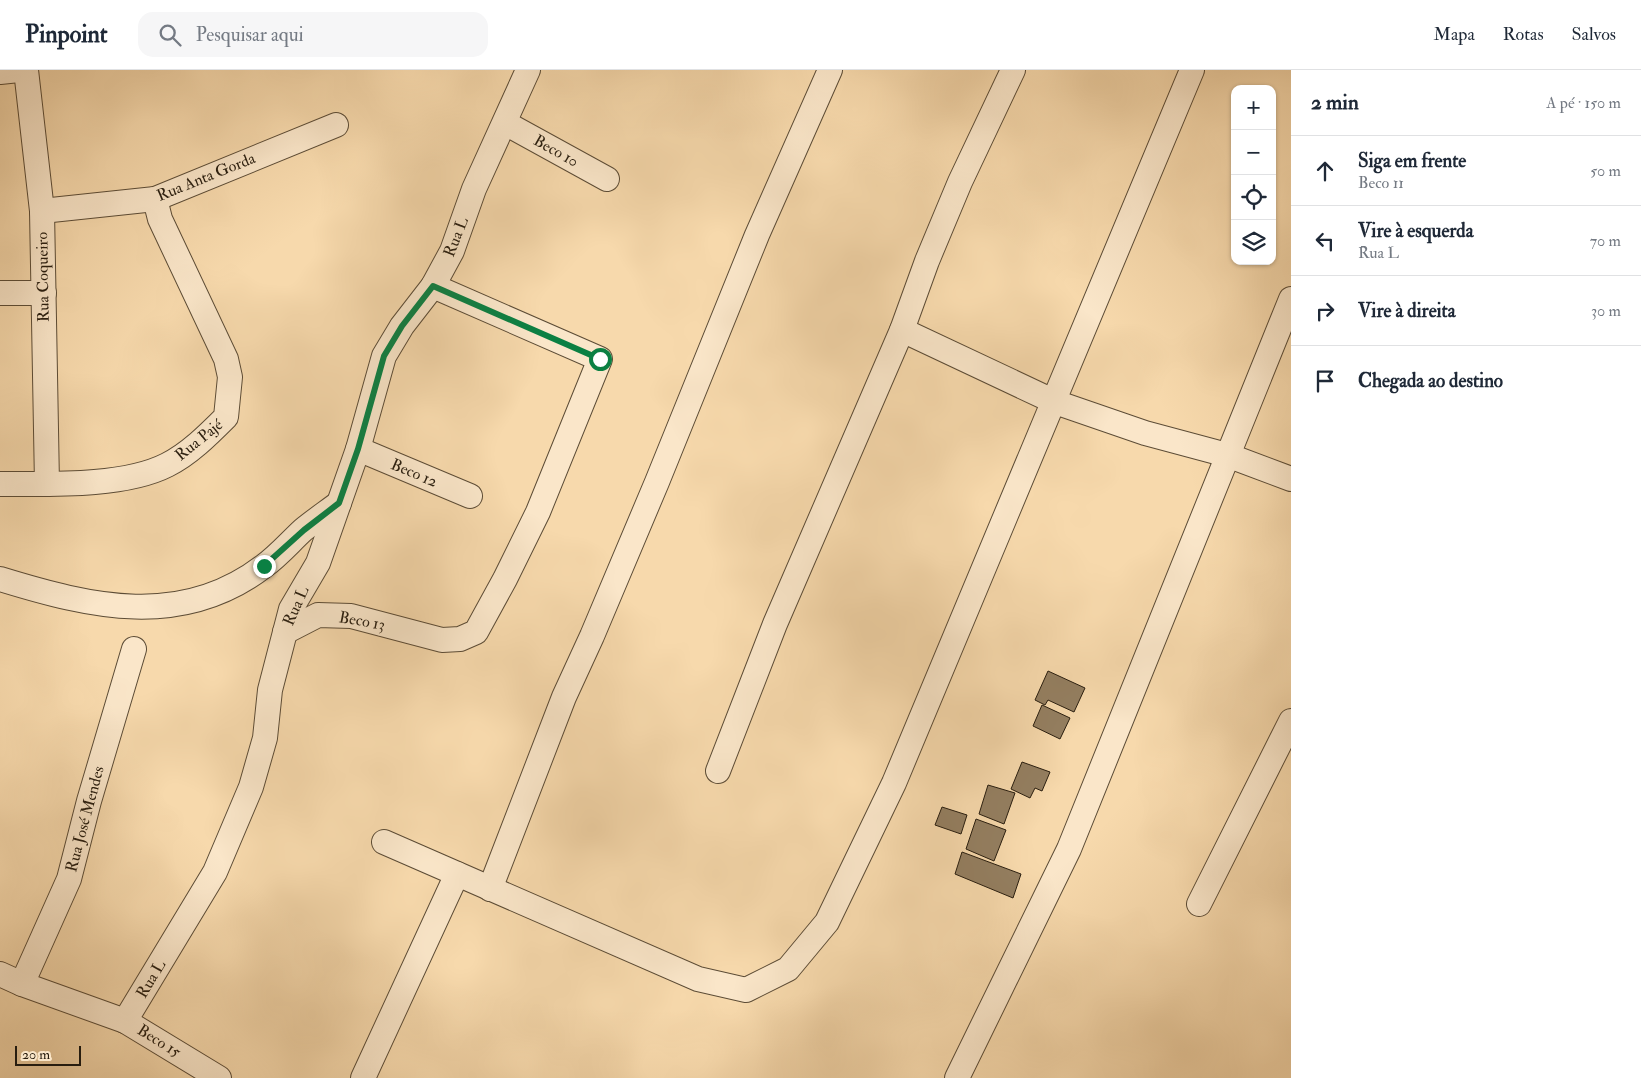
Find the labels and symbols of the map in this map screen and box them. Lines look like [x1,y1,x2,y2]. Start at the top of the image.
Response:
street label: Beco 10 [530,131,582,171]
street label: Rua Anta Gorda [154,148,259,206]
street label: Rua L [439,214,473,260]
street label: Rua Coqueiro [32,231,54,322]
route start [589,348,612,371]
street label: Rua Pajé [171,415,227,465]
street label: Beco 12 [388,454,440,492]
route end [253,555,276,578]
street label: Rua L [279,583,314,629]
street label: Beco 13 [337,607,387,635]
street label: Rua José Mendes [61,764,110,875]
street label: Rua L [132,956,170,1002]
street label: Beco 15 [134,1020,184,1062]
scale bar [15,1043,81,1066]

